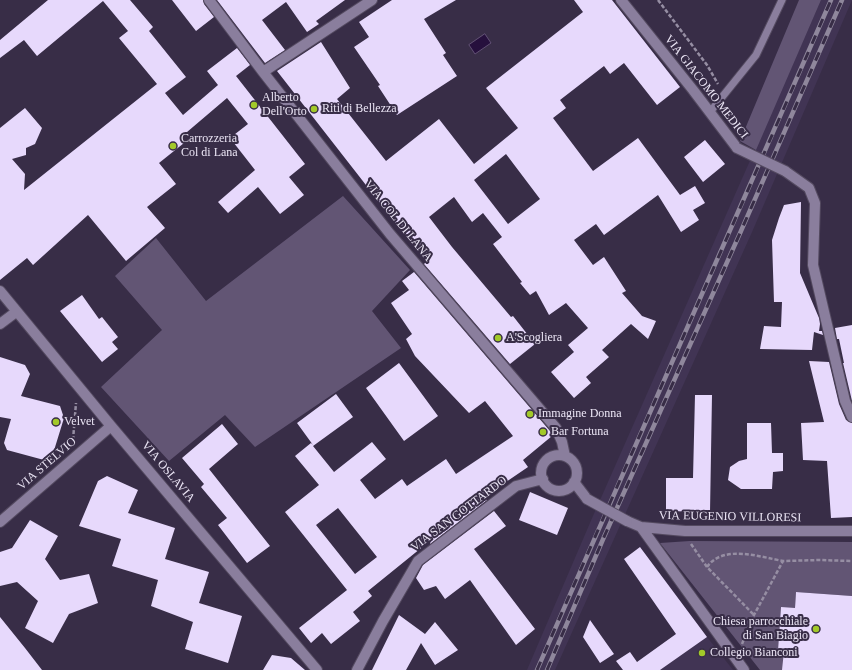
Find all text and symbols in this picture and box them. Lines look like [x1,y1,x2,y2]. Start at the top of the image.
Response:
street label: VIA GIACOMO MEDICI [661,32,751,142]
place label: Alberto Dell'Orto [262,91,307,119]
marker: Alberto Dell'Orto [249,100,259,110]
place label: Riti di Bellezza [322,102,397,116]
marker: Riti di Bellezza [309,104,319,114]
place label: Carrozzeria Col di Lana [181,132,238,160]
marker: Carrozzeria Col di Lana [168,141,178,151]
street label: VIA COL DI LANA [361,177,435,265]
place label: A'Scogliera [506,331,562,345]
marker: A'Scogliera [493,333,503,343]
place label: Immagine Donna [538,407,622,421]
marker: Immagine Donna [525,409,535,419]
place label: Velvet [64,415,95,429]
marker: Velvet [51,417,61,427]
place label: Bar Fortuna [551,425,609,439]
marker: Bar Fortuna [538,427,548,437]
street label: VIA STELVIO [15,435,79,493]
street label: VIA OSLAVIA [138,438,198,506]
street label: VIA SAN GOTTARDO [408,473,510,555]
street label: VIA EUGENIO VILLORESI [659,509,801,525]
place label: Chiesa parrocchiale di San Biagio [713,615,808,643]
marker: Chiesa parrocchiale di San Biagio [811,624,821,634]
place label: Collegio Bianconi [710,646,798,660]
marker: Collegio Bianconi [697,648,707,658]

